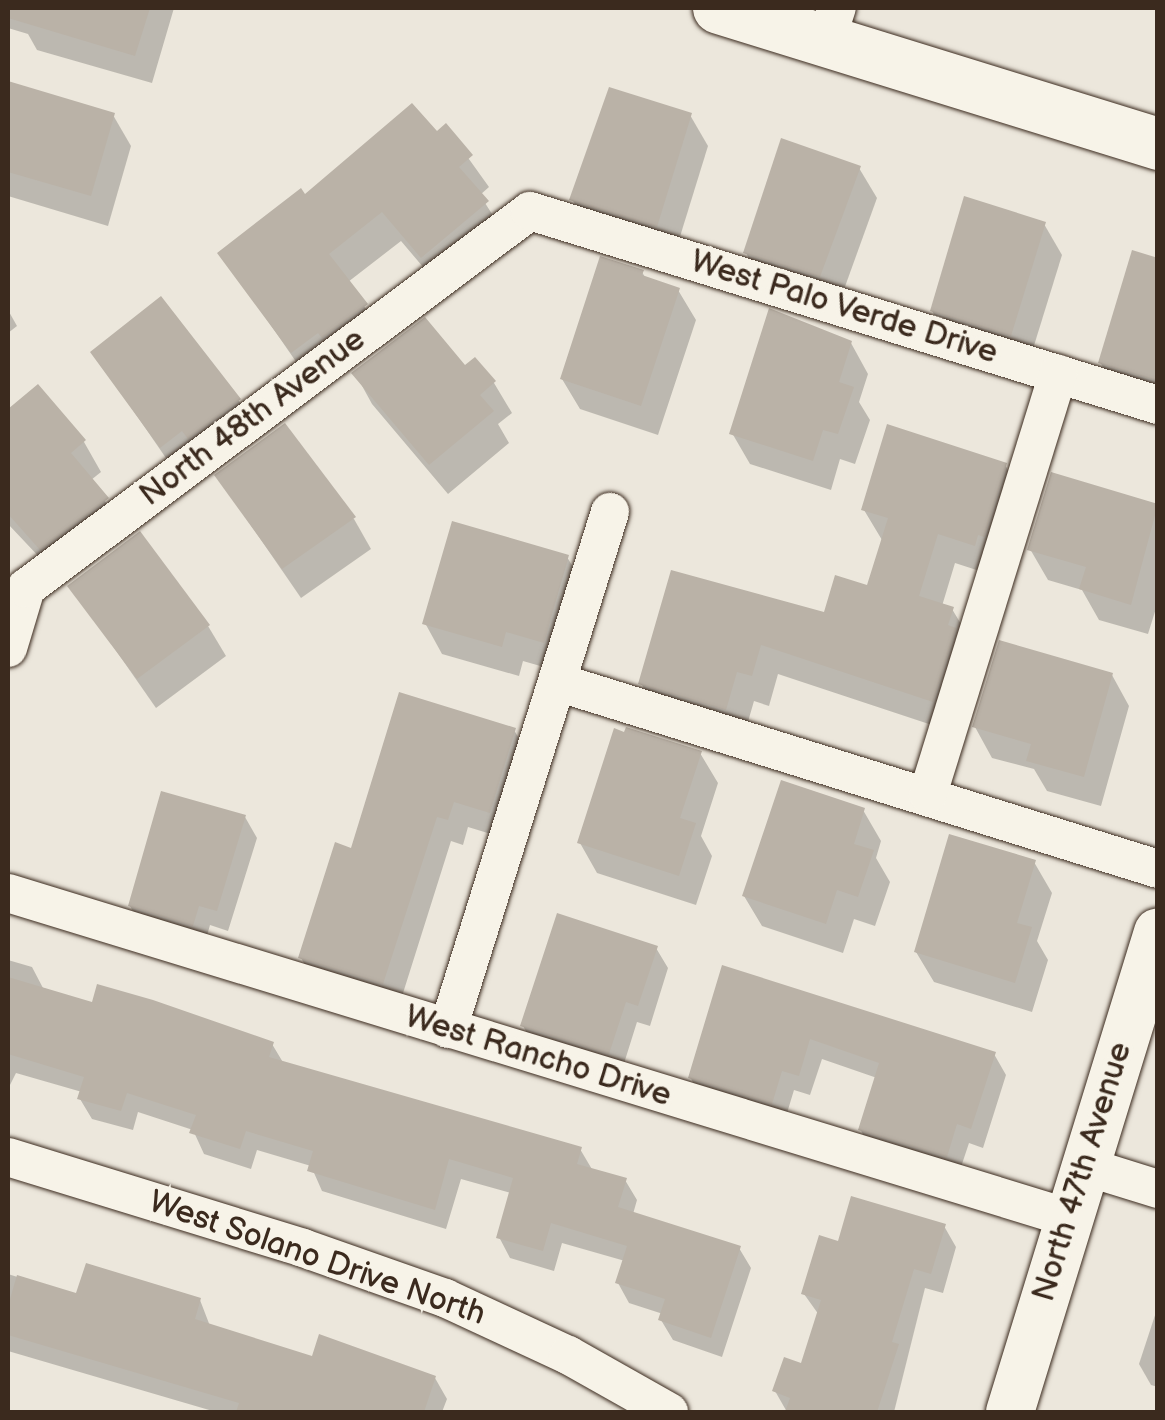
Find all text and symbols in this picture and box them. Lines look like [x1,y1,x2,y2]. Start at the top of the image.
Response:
street label: West Palo Verde Drive [686,243,1002,373]
street label: North 48th Avenue [133,321,373,515]
street label: West Rancho Drive [400,998,676,1116]
street label: North 47th Avenue [1025,1038,1141,1306]
street label: West Solano Drive North [144,1183,490,1335]

